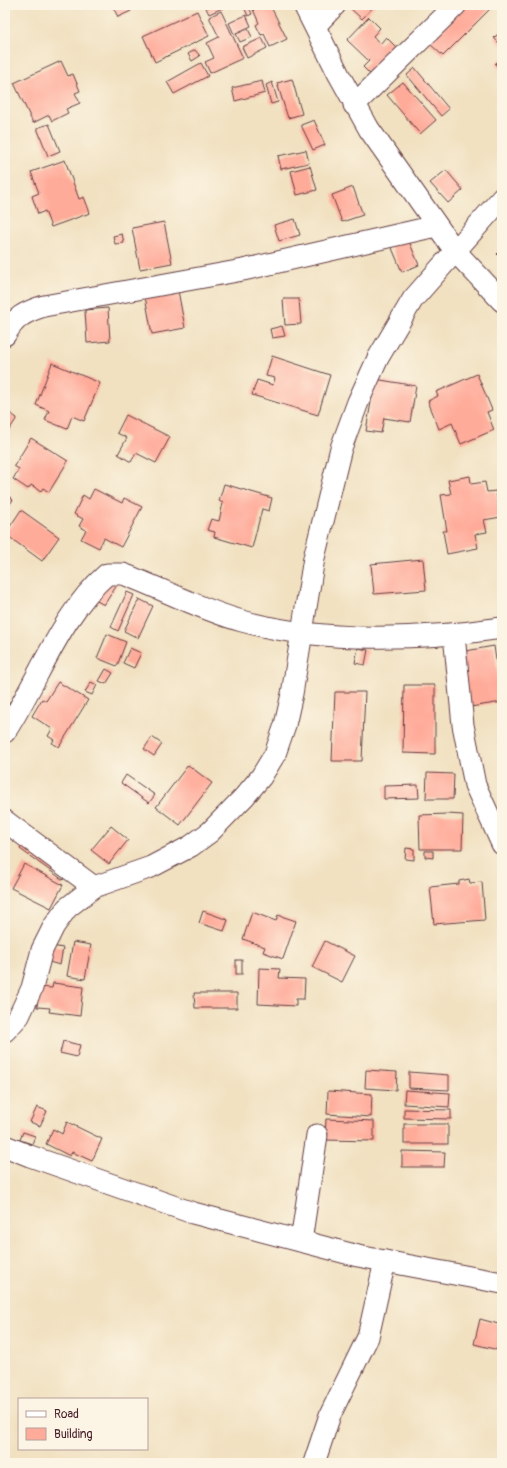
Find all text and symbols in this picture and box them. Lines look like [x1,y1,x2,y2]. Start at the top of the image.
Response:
legend [18,1398,148,1450]
text: Road [54,1407,79,1422]
text: Building [54,1427,93,1442]

